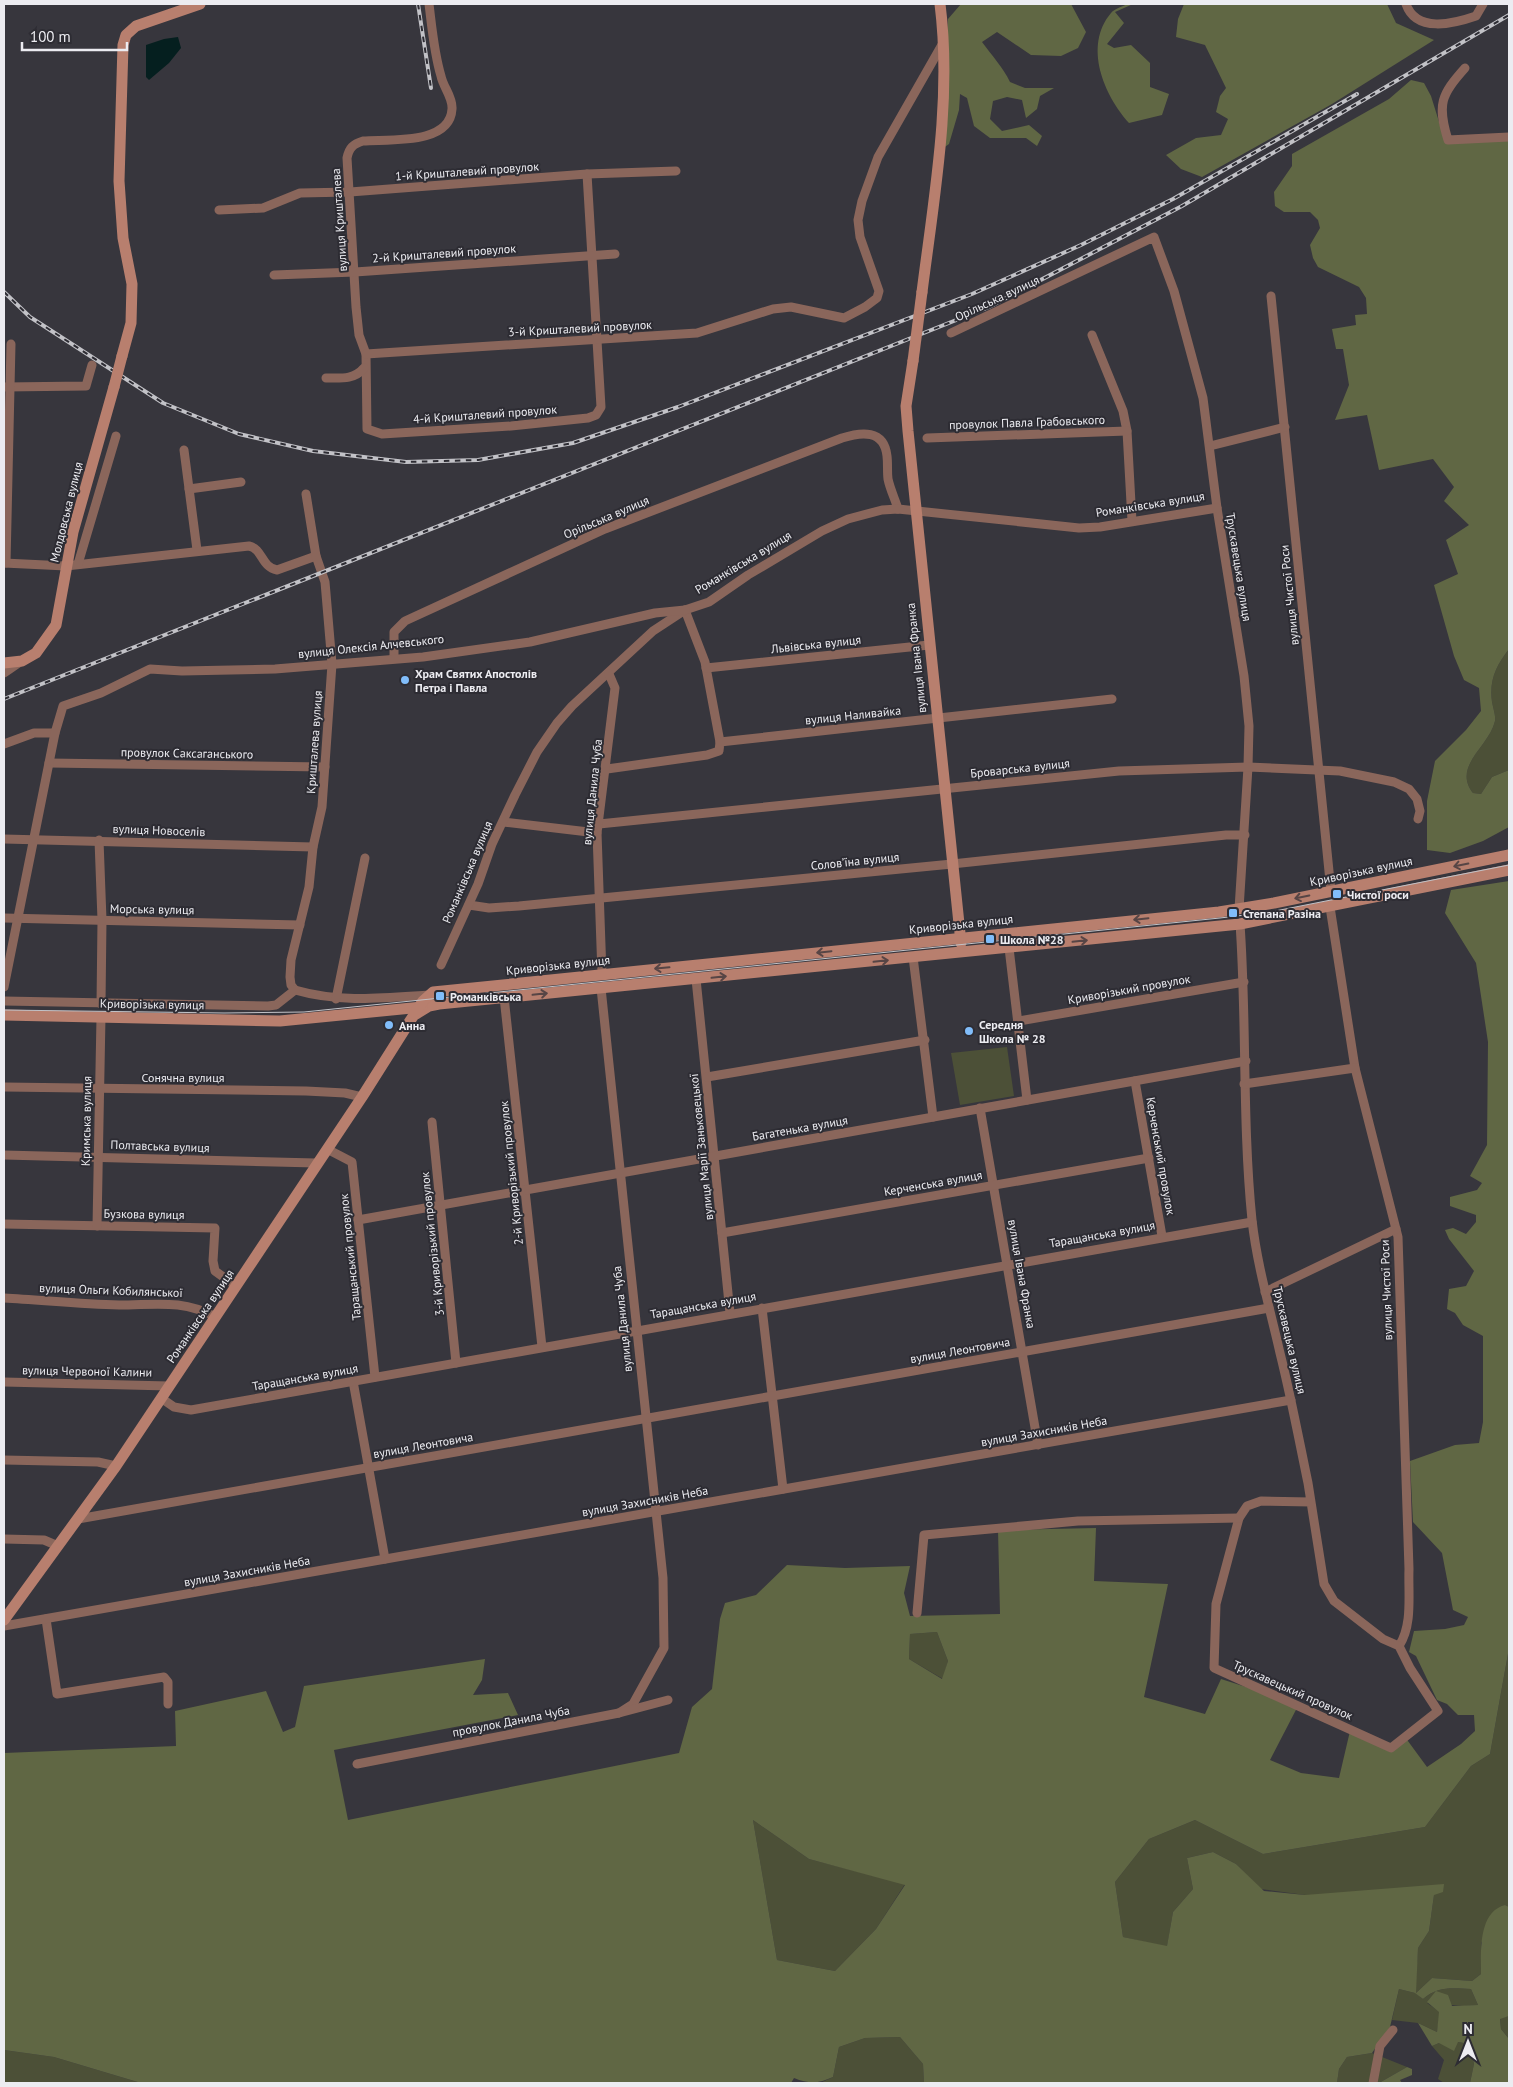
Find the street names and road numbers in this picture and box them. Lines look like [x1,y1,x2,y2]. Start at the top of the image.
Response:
street label: 1-й Кришталевий провулок [395,158,540,184]
street label: вулиця Кришталева [328,168,350,272]
street label: 2-й Кришталевий провулок [372,240,517,266]
street label: Орільська вулиця [952,272,1042,324]
street label: 3-й Кришталевий провулок [508,317,653,339]
street label: 4-й Кришталевий провулок [413,401,558,427]
street label: провулок Павла Грабовського [949,412,1105,432]
street label: Молдовська вулиця [46,460,86,564]
street label: Романківська вулиця [1095,488,1205,520]
street label: Орільська вулиця [561,492,651,542]
street label: Трускавецька вулиця [1223,512,1255,622]
street label: Романківська вулиця [692,527,794,597]
street label: вулиця Чистої Роси [1276,544,1302,646]
street label: вулиця Івана Франка [903,602,929,714]
street label: вулиця Олексія Алчевського [297,631,445,661]
street label: Львівська вулиця [769,632,862,656]
street label: Кришталева вулиця [303,690,325,794]
street label: вулиця Наливайка [804,703,902,727]
street label: вулиця Данила Чуба [579,738,605,846]
street label: провулок Саксаганського [121,744,253,762]
street label: Броварська вулиця [969,755,1071,781]
street label: Романківська вулиця [439,818,495,926]
street label: вулиця Новоселів [112,821,206,839]
street label: Соловʼїна вулиця [810,849,900,873]
street label: Криворізька вулиця [1308,853,1414,889]
street label: Морська вулиця [110,901,194,917]
street label: Криворізька вулиця [908,911,1014,937]
street label: Криворізька вулиця [505,952,611,978]
street label: Криворізький провулок [1066,971,1192,1007]
street label: Криворізька вулиця [100,996,204,1012]
street label: Сонячна вулиця [142,1070,224,1085]
street label: вулиця Марії Заньковецької [686,1073,716,1221]
street label: Кримська вулиця [78,1076,94,1166]
street label: Керченський провулок [1143,1096,1179,1216]
street label: 2-й Криворізький провулок [496,1100,526,1246]
street label: Багатенька вулиця [751,1112,849,1144]
street label: Полтавська вулиця [110,1137,210,1155]
street label: Керченська вулиця [883,1167,983,1199]
street label: 3-й Криворізький провулок [417,1171,447,1317]
street label: Таращанський провулок [336,1193,364,1321]
street label: Бузкова вулиця [103,1206,185,1222]
street label: Таращанська вулиця [1048,1217,1156,1251]
street label: вулиця Івана Франка [1005,1218,1039,1330]
street label: вулиця Чистої Роси [1377,1239,1395,1341]
street label: вулиця Данила Чуба [609,1265,635,1373]
street label: Романківська вулиця [163,1266,237,1366]
street label: вулиця Ольги Кобилянської [39,1280,183,1300]
street label: Трускавецька вулиця [1270,1285,1310,1395]
street label: Таращанська вулиця [649,1288,757,1322]
street label: вулиця Леонтовича [909,1334,1011,1366]
street label: Таращанська вулиця [251,1360,359,1394]
street label: вулиця Червоної Калини [22,1362,152,1380]
street label: вулиця Захисників Неба [980,1413,1108,1449]
street label: вулиця Леонтовича [372,1429,474,1461]
street label: вулиця Захисників Неба [581,1483,709,1519]
street label: вулиця Захисників Неба [183,1553,311,1589]
street label: Трускавецький провулок [1231,1657,1355,1723]
street label: провулок Данила Чуба [451,1702,571,1740]

